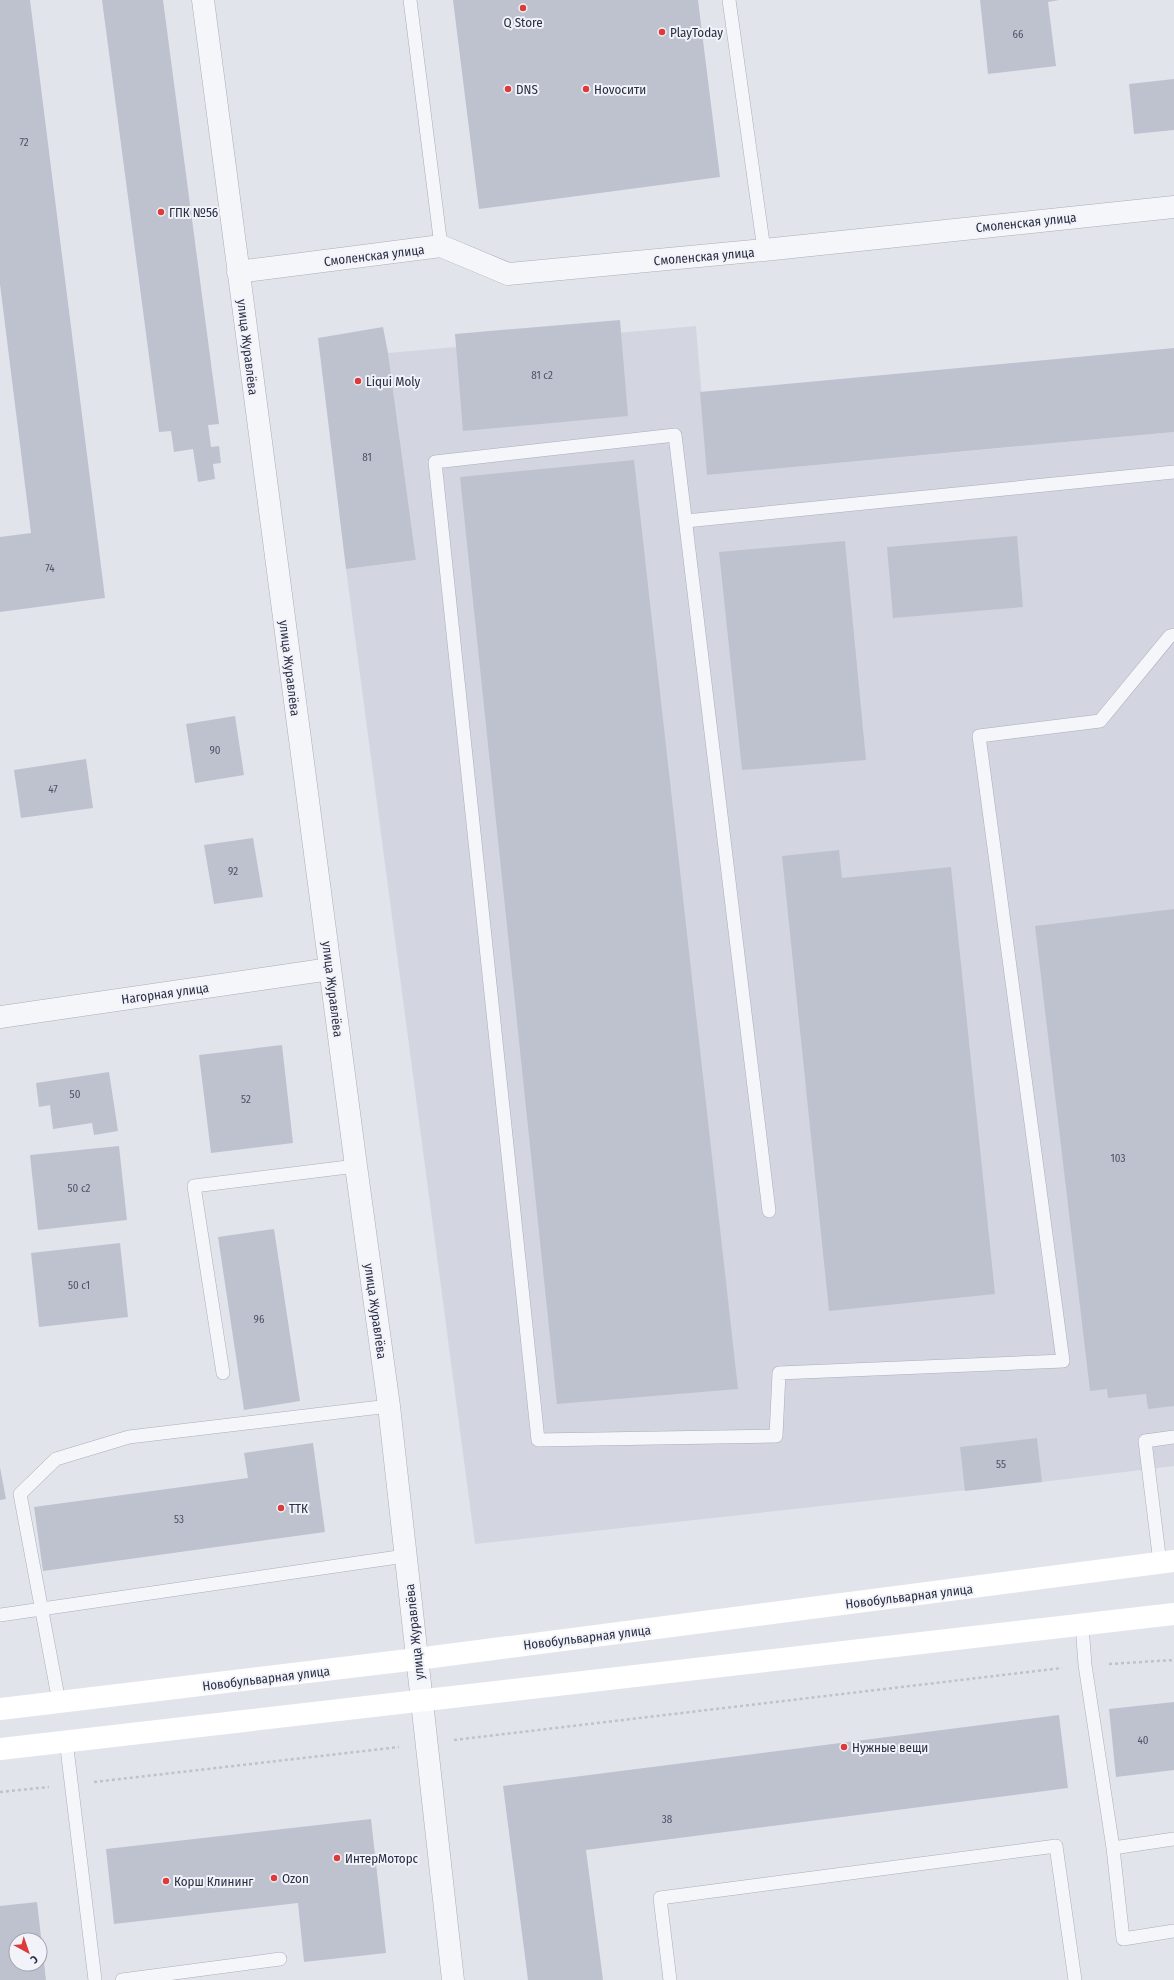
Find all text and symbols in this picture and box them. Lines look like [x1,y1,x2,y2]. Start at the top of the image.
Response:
marker: Q Store [518,3,528,13]
place label: Q Store [503,15,543,30]
place label: PlayToday [670,25,723,40]
marker: PlayToday [657,27,667,37]
house number: 66 [1013,28,1024,41]
place label: DNS [516,82,538,97]
place label: Ноvосити [594,82,646,97]
marker: DNS [503,84,513,94]
marker: Ноvосити [581,84,591,94]
house number: 72 [19,136,29,149]
place label: ГПК №56 [169,205,218,220]
marker: ГПК №56 [156,207,166,217]
street label: Смоленская улица [975,210,1077,235]
street label: Смоленская улица [323,242,425,269]
street label: Смоленская улица [653,245,755,268]
street label: улица Журавлёва [234,298,261,396]
house number: 81 с2 [531,369,553,382]
place label: Liqui Moly [366,374,421,389]
marker: Liqui Moly [353,376,363,386]
house number: 81 [362,451,372,464]
house number: 74 [45,562,55,575]
street label: улица Журавлёва [276,619,303,717]
house number: 90 [209,744,221,757]
house number: 47 [48,783,58,796]
house number: 92 [228,865,238,878]
street label: улица Журавлёва [319,940,346,1038]
street label: Нагорная улица [120,980,210,1007]
house number: 50 [70,1088,81,1101]
house number: 52 [241,1093,251,1106]
house number: 103 [1111,1152,1125,1165]
house number: 50 с2 [68,1182,91,1195]
street label: улица Журавлёва [361,1262,390,1360]
house number: 50 с1 [68,1279,90,1292]
house number: 96 [254,1313,265,1326]
house number: 55 [996,1458,1006,1471]
place label: ТТК [289,1501,308,1516]
marker: ТТК [276,1503,286,1513]
house number: 53 [174,1513,184,1526]
street label: Новобульварная улица [845,1581,974,1612]
street label: улица Журавлёва [402,1583,427,1681]
street label: Новобульварная улица [523,1622,652,1653]
street label: Новобульварная улица [202,1663,331,1694]
house number: 40 [1137,1734,1149,1747]
place label: Нужные вещи [852,1740,928,1755]
marker: Нужные вещи [839,1742,849,1752]
house number: 38 [662,1813,673,1826]
place label: ИнтерМоторс [345,1851,419,1866]
marker: ИнтерМоторс [332,1853,342,1863]
place label: Ozon [282,1871,309,1886]
marker: Ozon [269,1873,279,1883]
place label: Корш Клининг [174,1874,253,1889]
marker: Корш Клининг [161,1876,171,1886]
north arrow [8,1932,48,1972]
text: С [28,1952,40,1966]

